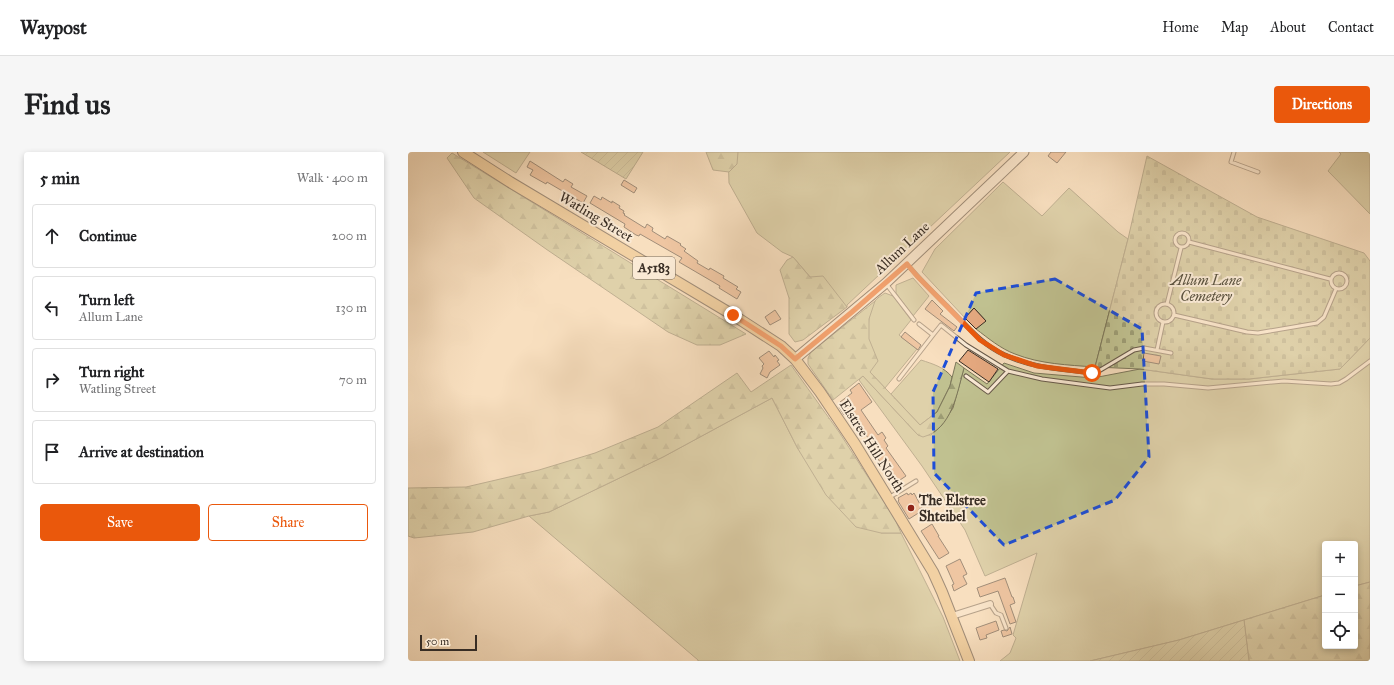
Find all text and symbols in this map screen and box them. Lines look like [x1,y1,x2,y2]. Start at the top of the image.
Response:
text: Waypost [20,16,87,39]
text: Home [1162,19,1199,36]
text: Map [1221,19,1248,36]
text: About [1270,19,1306,36]
text: Contact [1328,19,1374,36]
button: Directions [1274,86,1370,123]
text: Find us [24,87,110,122]
text: 5 min [40,168,80,189]
text: Walk · 400 m [297,170,368,186]
street label: Watling Street [556,188,636,246]
street label: Allum Lane [870,218,933,278]
icon: ahead [41,225,63,247]
text: Continue [79,227,137,245]
text: 200 m [332,228,367,244]
road number: A5183 [633,257,675,279]
park label: Allum Lane Cemetery [1169,272,1242,305]
text: Turn left [79,291,135,309]
icon: left [41,297,63,319]
text: 130 m [335,300,367,316]
route end [724,306,742,324]
text: Allum Lane [79,309,143,325]
text: Turn right [79,363,144,381]
route start [1083,364,1101,382]
icon: right [41,369,63,391]
text: 70 m [339,372,367,388]
text: Watling Street [79,381,156,397]
street label: Elstree Hill North [836,397,908,496]
icon: arrive [41,441,63,463]
text: Arrive at destination [79,443,204,461]
place label: The Elstree Shteibel [918,492,986,525]
marker: The Elstree Shteibel [906,503,916,513]
button: Save [40,504,200,541]
button: Share [208,504,368,541]
map controls [1322,541,1358,649]
button: + [1322,541,1358,577]
button: − [1322,577,1358,613]
button: locate [1322,613,1358,649]
scale bar [420,633,477,652]
text: 50 m [426,635,449,648]

